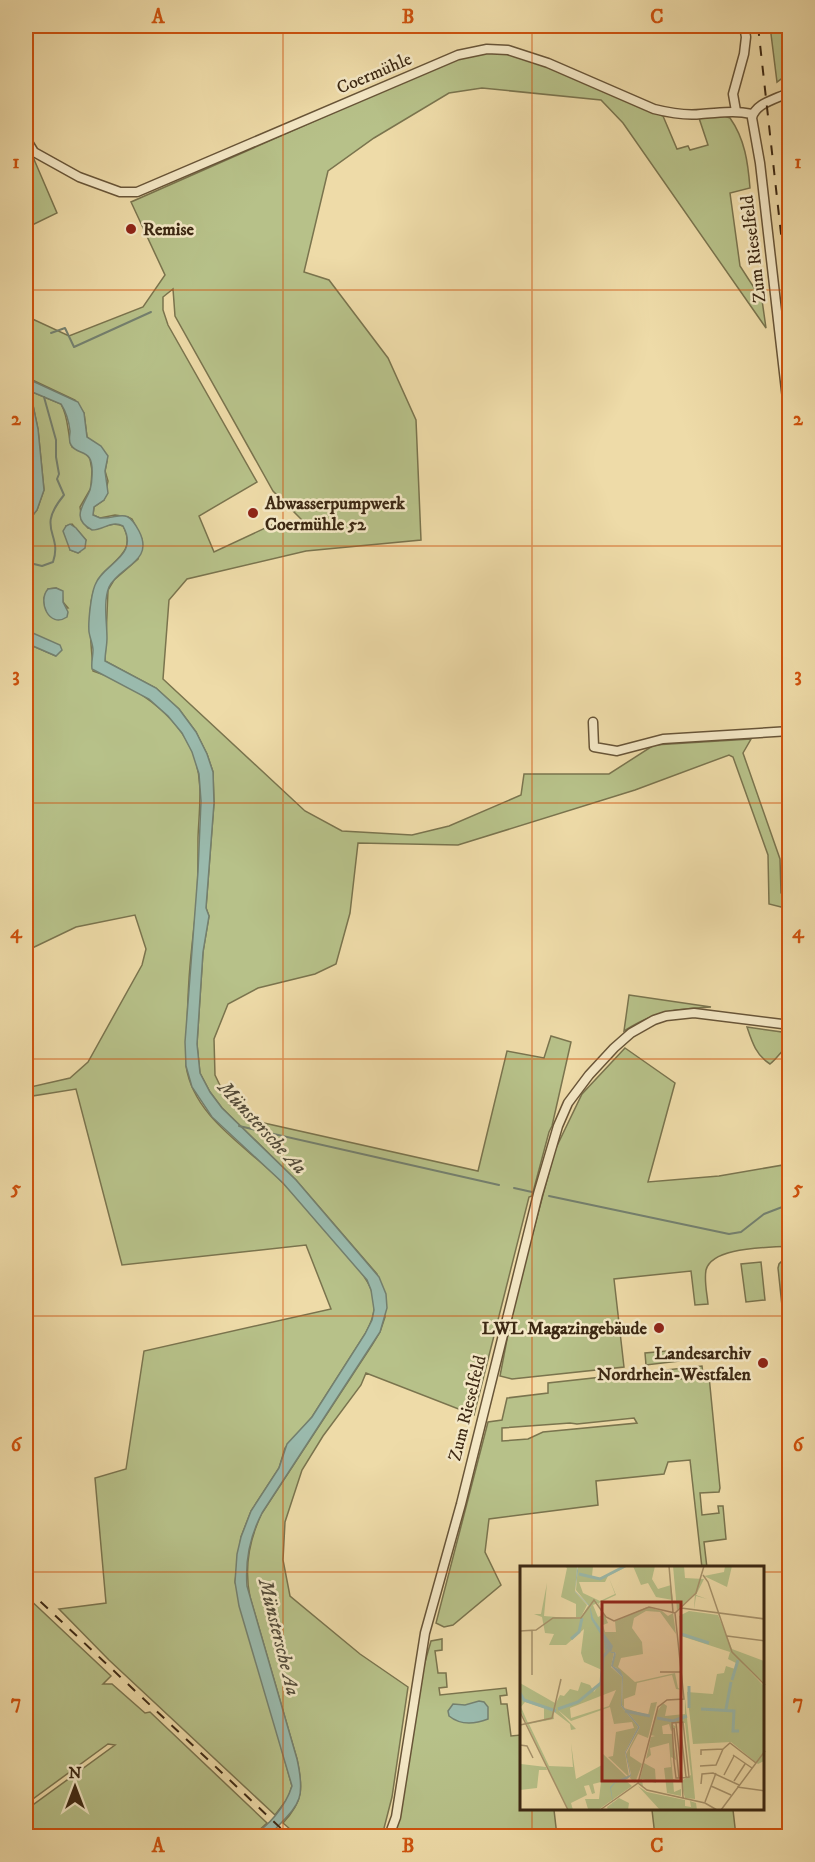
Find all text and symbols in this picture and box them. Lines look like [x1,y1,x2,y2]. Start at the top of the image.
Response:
text: A [151,5,166,30]
text: B [402,5,414,30]
text: C [650,5,664,30]
street label: Coermühle [334,48,415,100]
text: 1 [12,150,20,175]
text: 1 [794,150,802,175]
street label: Zum Rieselfeld [736,194,771,304]
place label: Remise [143,219,195,241]
marker: Remise [124,222,138,236]
text: 2 [11,407,22,432]
text: 2 [793,407,804,432]
place label: Abwasserpumpwerk Coermühle 52 [264,493,406,536]
marker: Abwasserpumpwerk Coermühle 52 [246,506,260,520]
text: 3 [12,663,20,688]
text: 3 [794,663,802,688]
text: 4 [10,920,23,945]
text: 4 [792,920,805,945]
water label: Münstersche Aa [211,1074,312,1180]
text: 5 [10,1176,21,1201]
text: 5 [792,1176,803,1201]
place label: LWL Magazingebäude [482,1318,648,1340]
marker: LWL Magazingebäude [652,1321,666,1335]
place label: Landesarchiv Nordrhein-Westfalen [597,1343,752,1386]
street label: Zum Rieselfeld [444,1353,492,1463]
marker: Landesarchiv Nordrhein-Westfalen [756,1356,770,1370]
text: 6 [11,1433,23,1458]
text: 6 [793,1433,805,1458]
inset map [520,1566,764,1811]
water label: Münstersche Aa [252,1575,305,1698]
text: 7 [11,1690,21,1715]
text: 7 [793,1690,803,1715]
north arrow [45,1757,105,1817]
text: N [68,1763,82,1783]
text: A [151,1834,166,1859]
text: B [402,1834,414,1859]
text: C [650,1834,664,1859]

